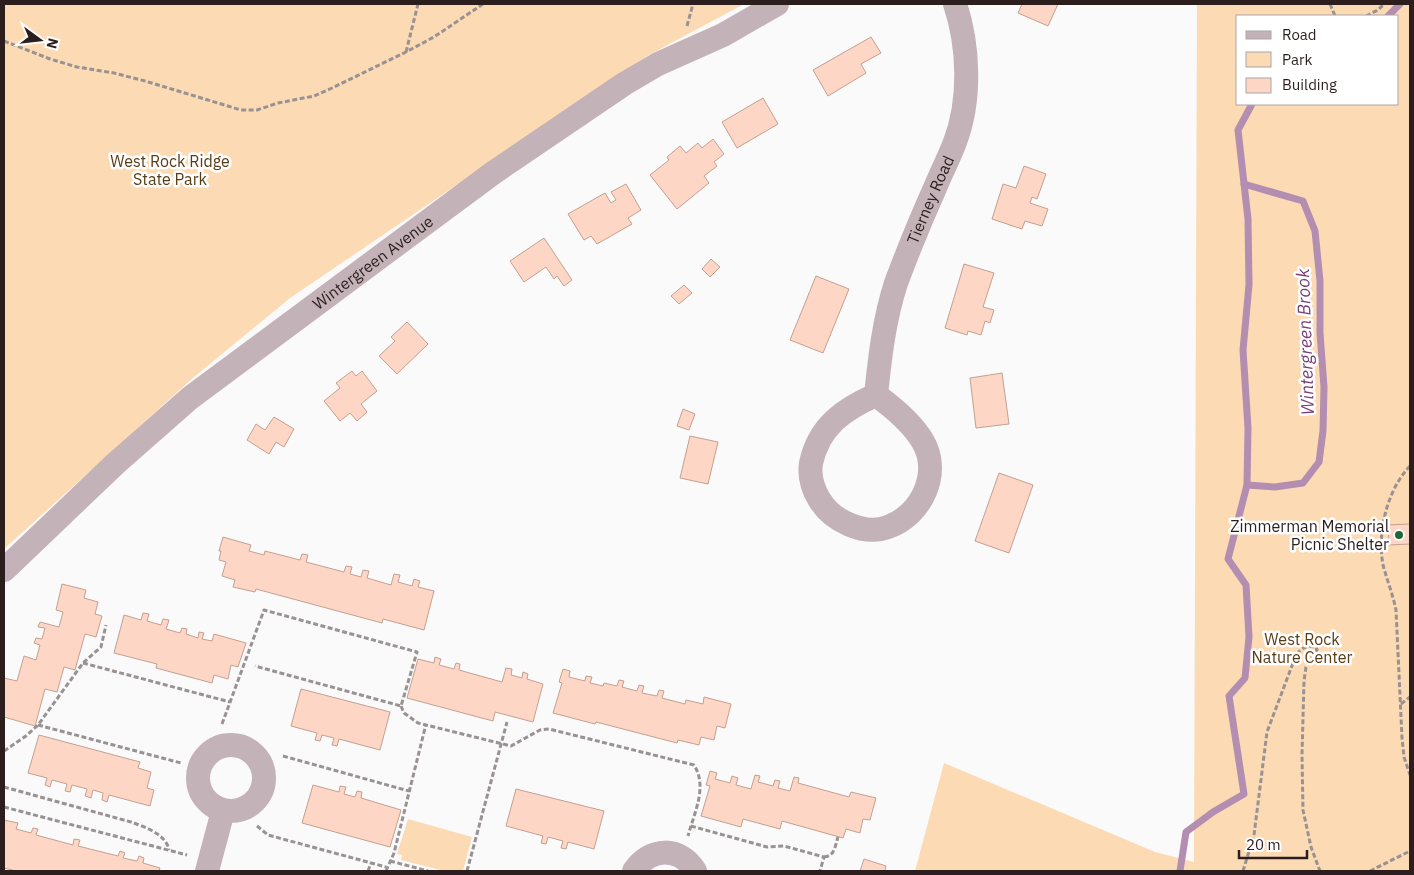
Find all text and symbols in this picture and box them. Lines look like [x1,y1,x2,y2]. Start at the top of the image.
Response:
north arrow [15,15,65,65]
legend [1236,15,1399,105]
text: Road [1282,25,1317,44]
text: N [43,36,63,51]
text: Park [1282,50,1312,69]
text: Building [1282,75,1337,94]
park label: West Rock Ridge State Park [110,151,230,189]
street label: Tierney Road [902,152,958,247]
street label: Wintergreen Avenue [308,211,437,314]
water label: Wintergreen Brook [1291,268,1319,416]
place label: Zimmerman Memorial Picnic Shelter [1230,516,1389,554]
marker: Zimmerman Memorial Picnic Shelter [1393,529,1405,541]
park label: West Rock Nature Center [1252,629,1353,667]
scale bar [1239,828,1306,860]
text: 20 m [1246,835,1281,854]

